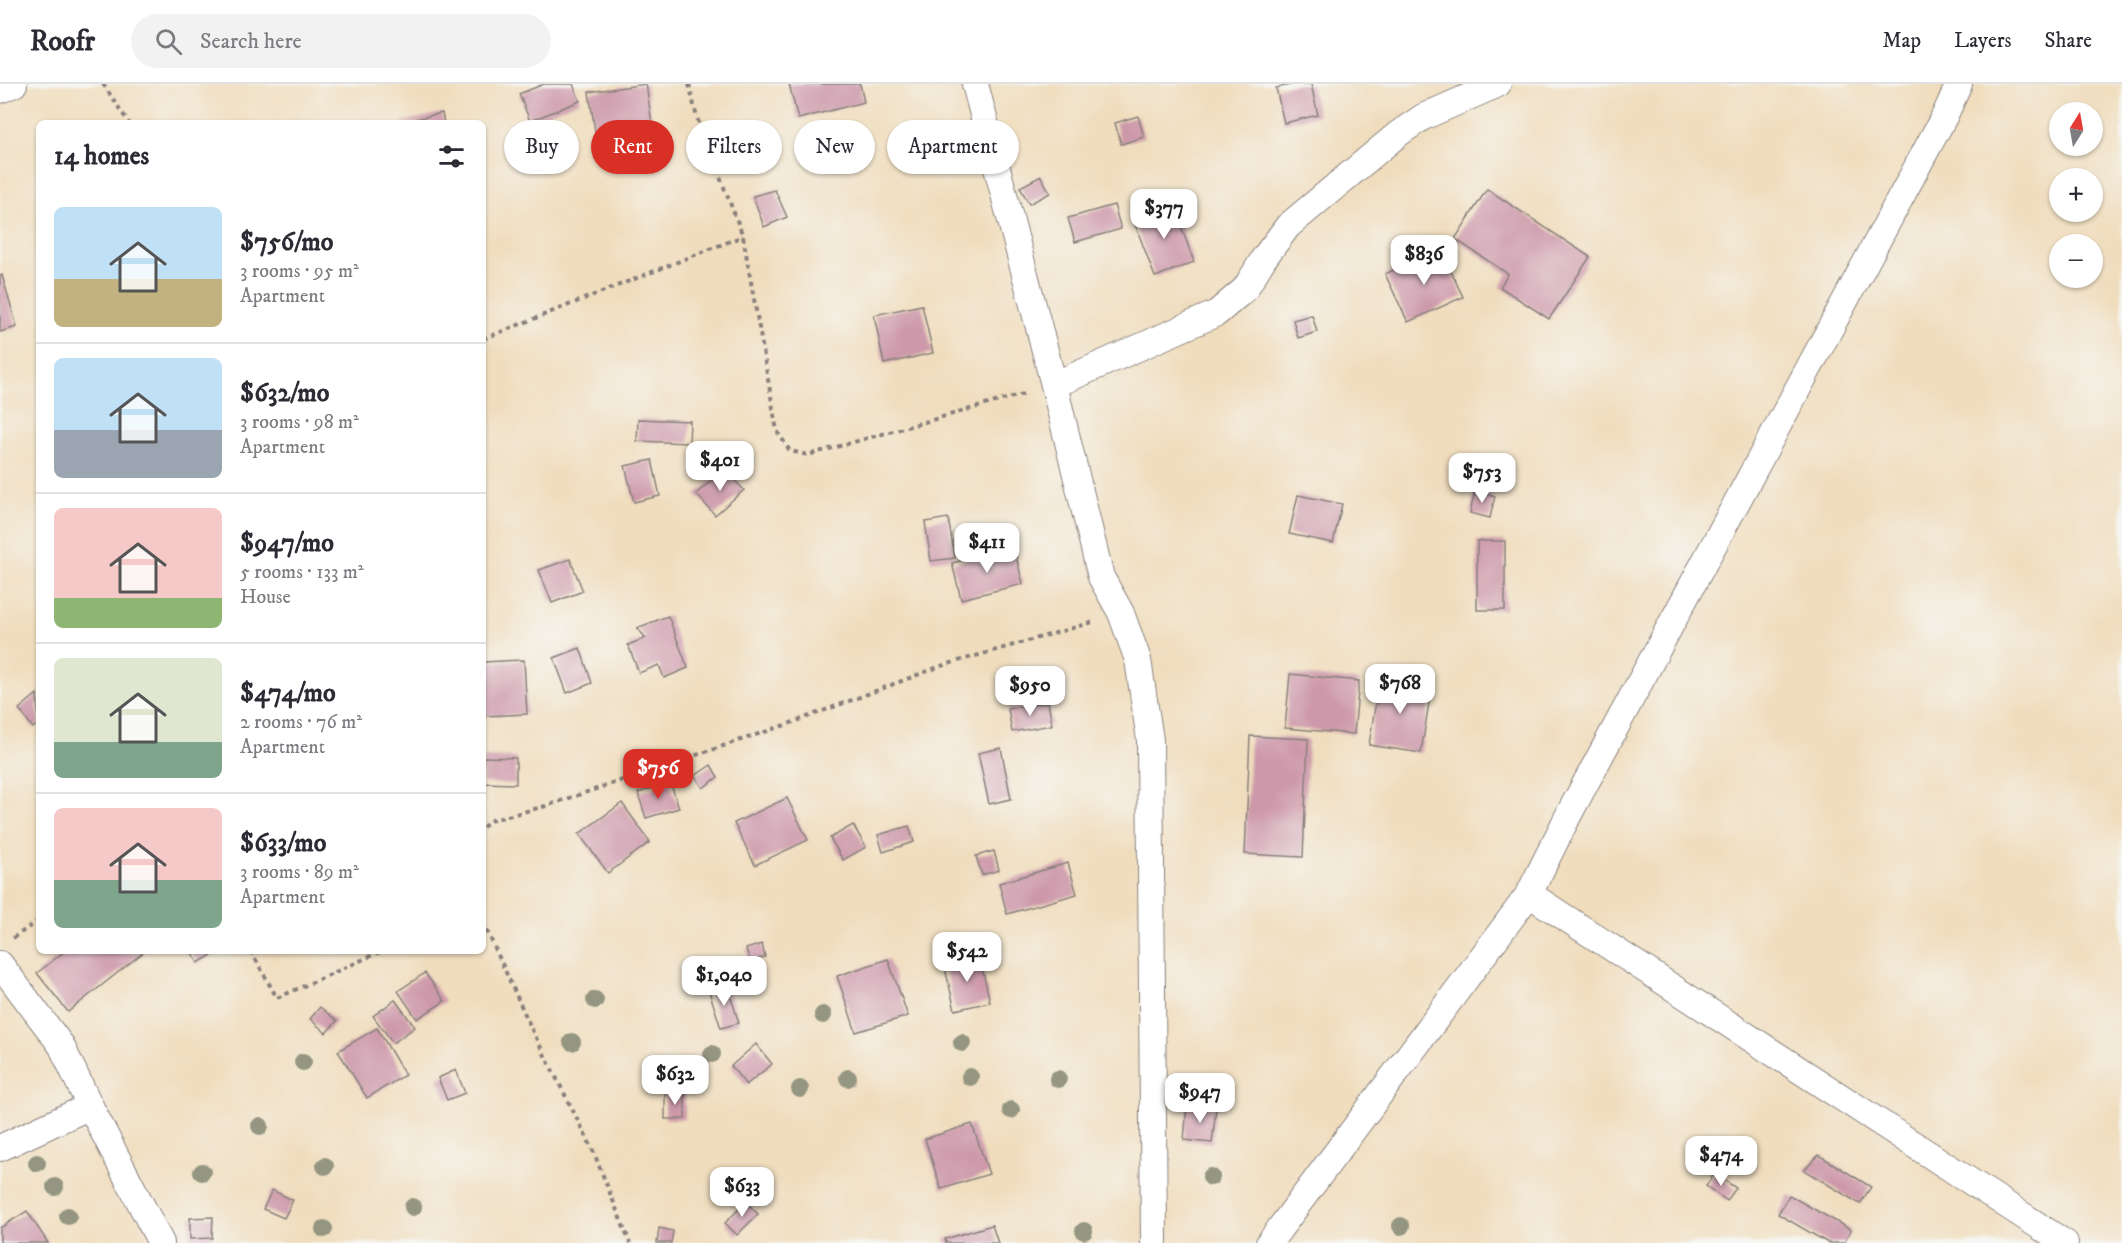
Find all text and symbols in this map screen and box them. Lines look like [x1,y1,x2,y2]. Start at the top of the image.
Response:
search box [131,14,551,68]
text: Roofr [30,24,95,59]
icon: search [152,25,185,58]
text: Search here [200,28,302,55]
text: Map [1882,28,1921,54]
text: Layers [1954,28,2012,54]
text: Share [2045,28,2092,54]
north arrow [2049,102,2103,156]
map controls [2049,102,2103,288]
chip: Buy [504,120,579,174]
chip: Rent [591,120,674,174]
chip: Filters [686,120,782,174]
chip: New [794,120,875,174]
chip: Apartment [887,120,1019,174]
text: 14 homes [54,140,149,173]
icon: filters [435,140,468,173]
button: + [2049,168,2103,222]
pin: $377 [1128,189,1200,240]
text: $377 [1144,196,1184,221]
text: $756/mo [240,226,333,259]
icon: home [102,231,174,303]
button: − [2049,234,2103,288]
pin: $836 [1388,235,1460,286]
text: $836 [1405,242,1443,267]
text: 3 rooms · 95 m² [240,259,359,284]
text: Apartment [240,284,325,309]
text: $632/mo [240,377,329,410]
icon: home [102,382,174,454]
text: 3 rooms · 98 m² [240,410,359,435]
text: Apartment [240,435,325,460]
pin: $401 [684,441,756,492]
text: $401 [700,448,740,473]
pin: $753 [1446,453,1518,504]
text: $753 [1463,460,1501,485]
pin: $411 [951,523,1023,574]
text: $947/mo [240,527,334,560]
text: $411 [968,530,1006,555]
icon: home [102,532,174,604]
text: 5 rooms · 133 m² [240,560,364,585]
text: House [240,585,291,610]
pin: $768 [1364,664,1436,715]
pin: $950 [994,666,1066,717]
text: $768 [1379,671,1421,696]
text: $950 [1009,673,1051,698]
text: $474/mo [240,677,336,710]
icon: home [102,682,174,754]
text: 2 rooms · 76 m² [240,710,362,735]
text: Apartment [240,735,325,760]
pin: $756 [622,749,694,800]
text: $756 [637,756,679,781]
text: $633/mo [240,827,326,860]
icon: home [102,832,174,904]
text: 3 rooms · 89 m² [240,860,359,885]
text: Apartment [240,885,325,910]
pin: $542 [931,932,1003,983]
text: $542 [946,939,988,964]
pin: $1,040 [675,956,773,1007]
text: $1,040 [696,963,752,988]
pin: $632 [639,1055,711,1106]
text: $632 [656,1062,694,1087]
pin: $947 [1164,1073,1236,1124]
text: $947 [1179,1080,1221,1105]
pin: $474 [1685,1136,1757,1187]
text: $474 [1699,1143,1743,1168]
pin: $633 [706,1167,778,1218]
text: $633 [724,1174,760,1199]

